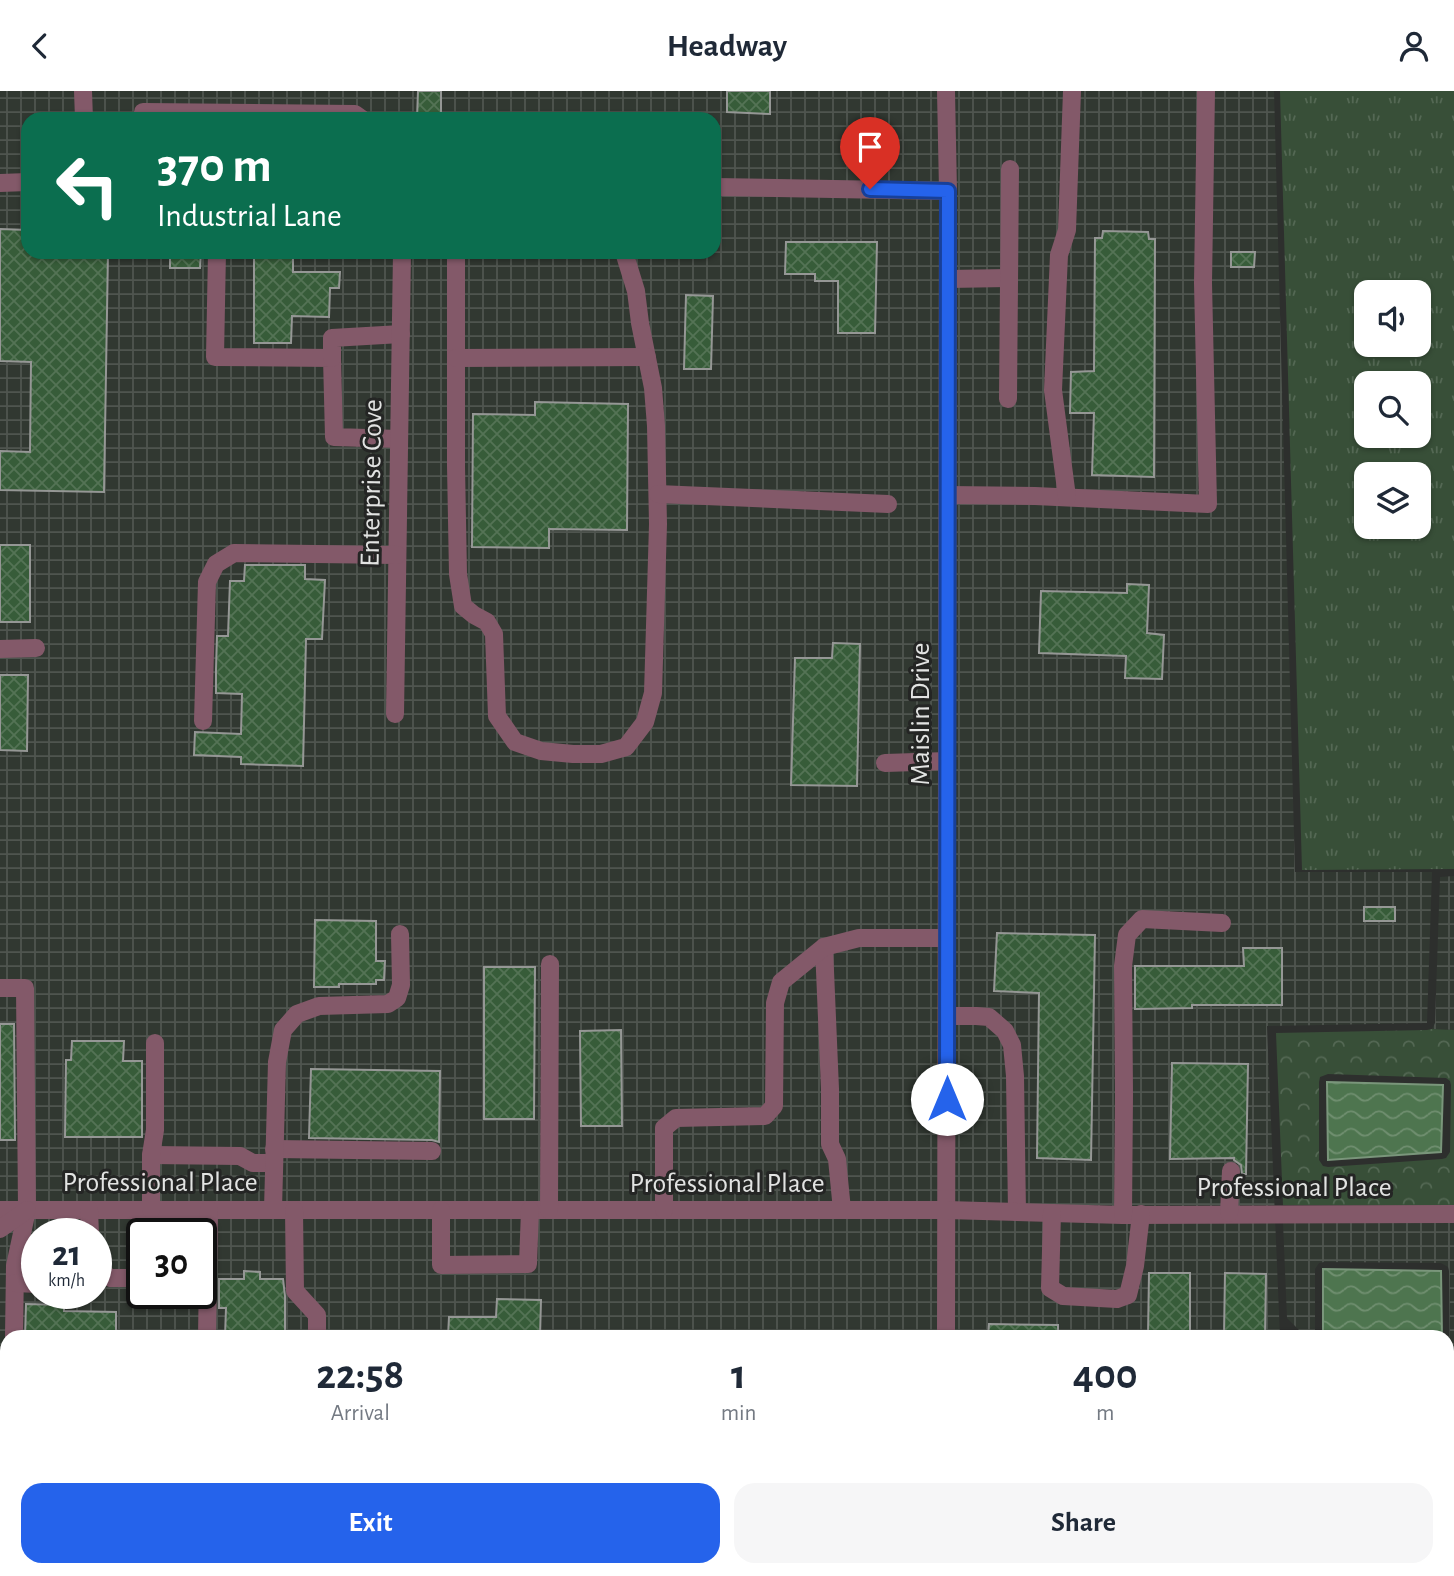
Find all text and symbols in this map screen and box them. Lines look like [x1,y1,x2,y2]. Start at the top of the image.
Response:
icon: back [21,27,59,65]
icon: person [1395,27,1433,65]
text: Headway [667,30,787,62]
pin [840,117,900,189]
icon: arrive [851,128,889,166]
icon: left [42,140,133,231]
text: 370 m [157,142,272,191]
text: Industrial Lane [157,200,342,232]
map controls [1354,280,1431,539]
button: sound [1354,280,1431,357]
button: search [1354,371,1431,448]
street label: Enterprise Cove [357,399,387,567]
button: layers [1354,462,1431,539]
street label: Maislin Drive [907,643,935,785]
position arrow [910,1062,984,1136]
street label: Professional Place [62,1169,258,1197]
street label: Professional Place [629,1170,825,1198]
street label: Professional Place [1196,1174,1392,1202]
speed limit sign: 30 [126,1218,217,1309]
text: 21 [52,1237,81,1272]
text: km/h [48,1272,85,1290]
text: 22:58 [316,1354,404,1396]
text: 1 [731,1354,746,1396]
text: 400 [1073,1354,1138,1396]
text: Arrival [331,1402,390,1425]
text: min [721,1402,756,1425]
text: m [1096,1402,1114,1425]
button: Exit [21,1483,720,1563]
button: Share [734,1483,1433,1563]

